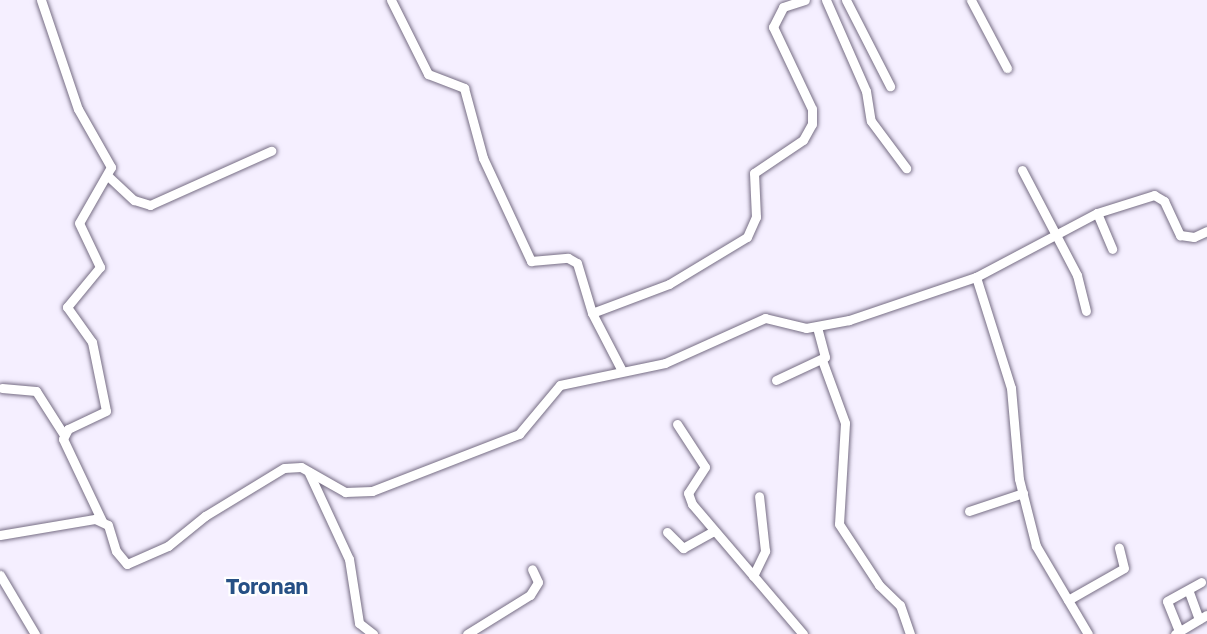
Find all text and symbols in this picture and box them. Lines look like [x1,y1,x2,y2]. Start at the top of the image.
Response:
district label: Toronan [226,573,308,599]

